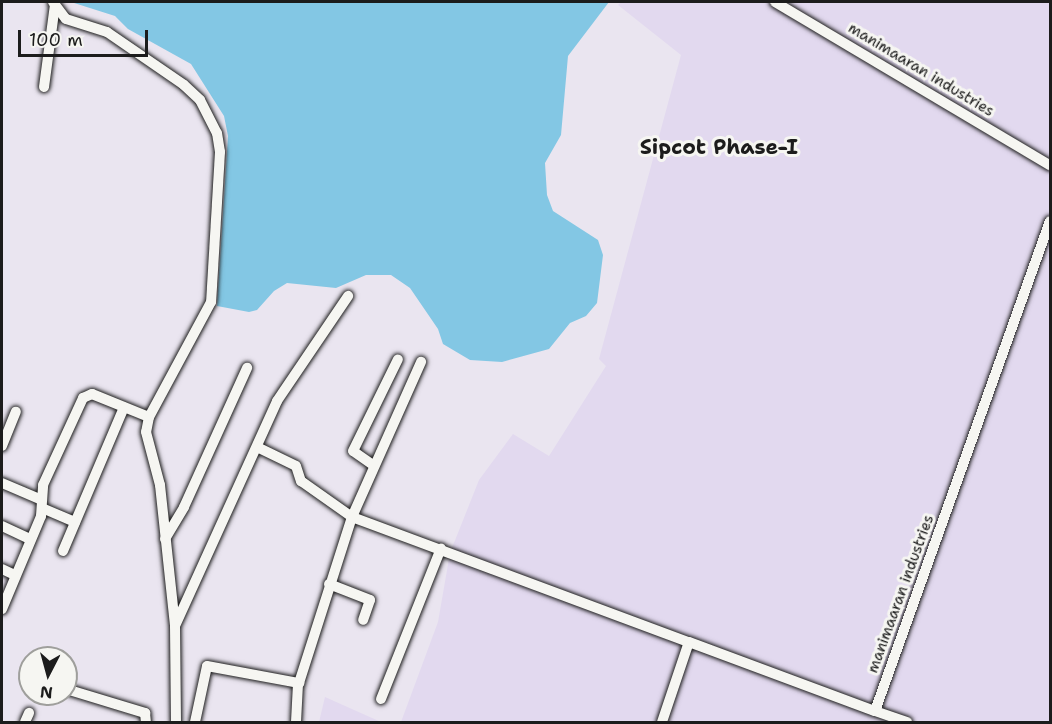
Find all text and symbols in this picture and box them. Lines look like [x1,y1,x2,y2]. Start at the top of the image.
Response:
scale bar [21,18,152,56]
street label: manimaaran industries [845,19,997,121]
text: 100 m [29,28,83,52]
district label: Sipcot Phase-I [640,134,798,160]
street label: manimaaran industries [864,512,938,676]
north arrow [18,646,78,706]
text: N [39,681,54,704]

